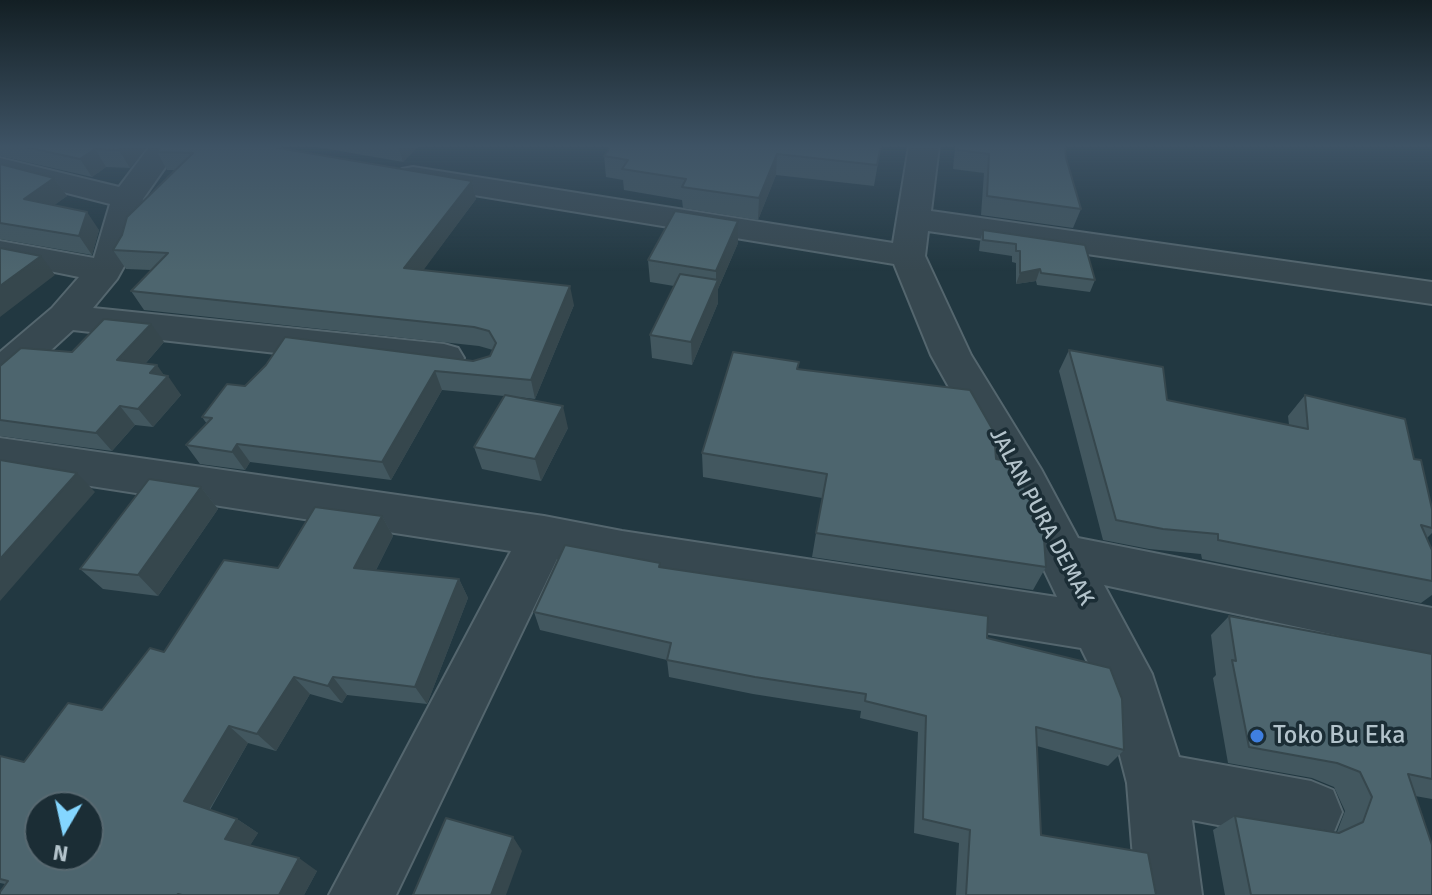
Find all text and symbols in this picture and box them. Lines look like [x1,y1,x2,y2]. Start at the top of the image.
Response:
street label: JALAN PURA DEMAK [983,424,1099,610]
place label: Toko Bu Eka [1273,720,1406,752]
marker: Toko Bu Eka [1248,727,1266,745]
north arrow [24,791,104,871]
text: N [51,839,70,868]

